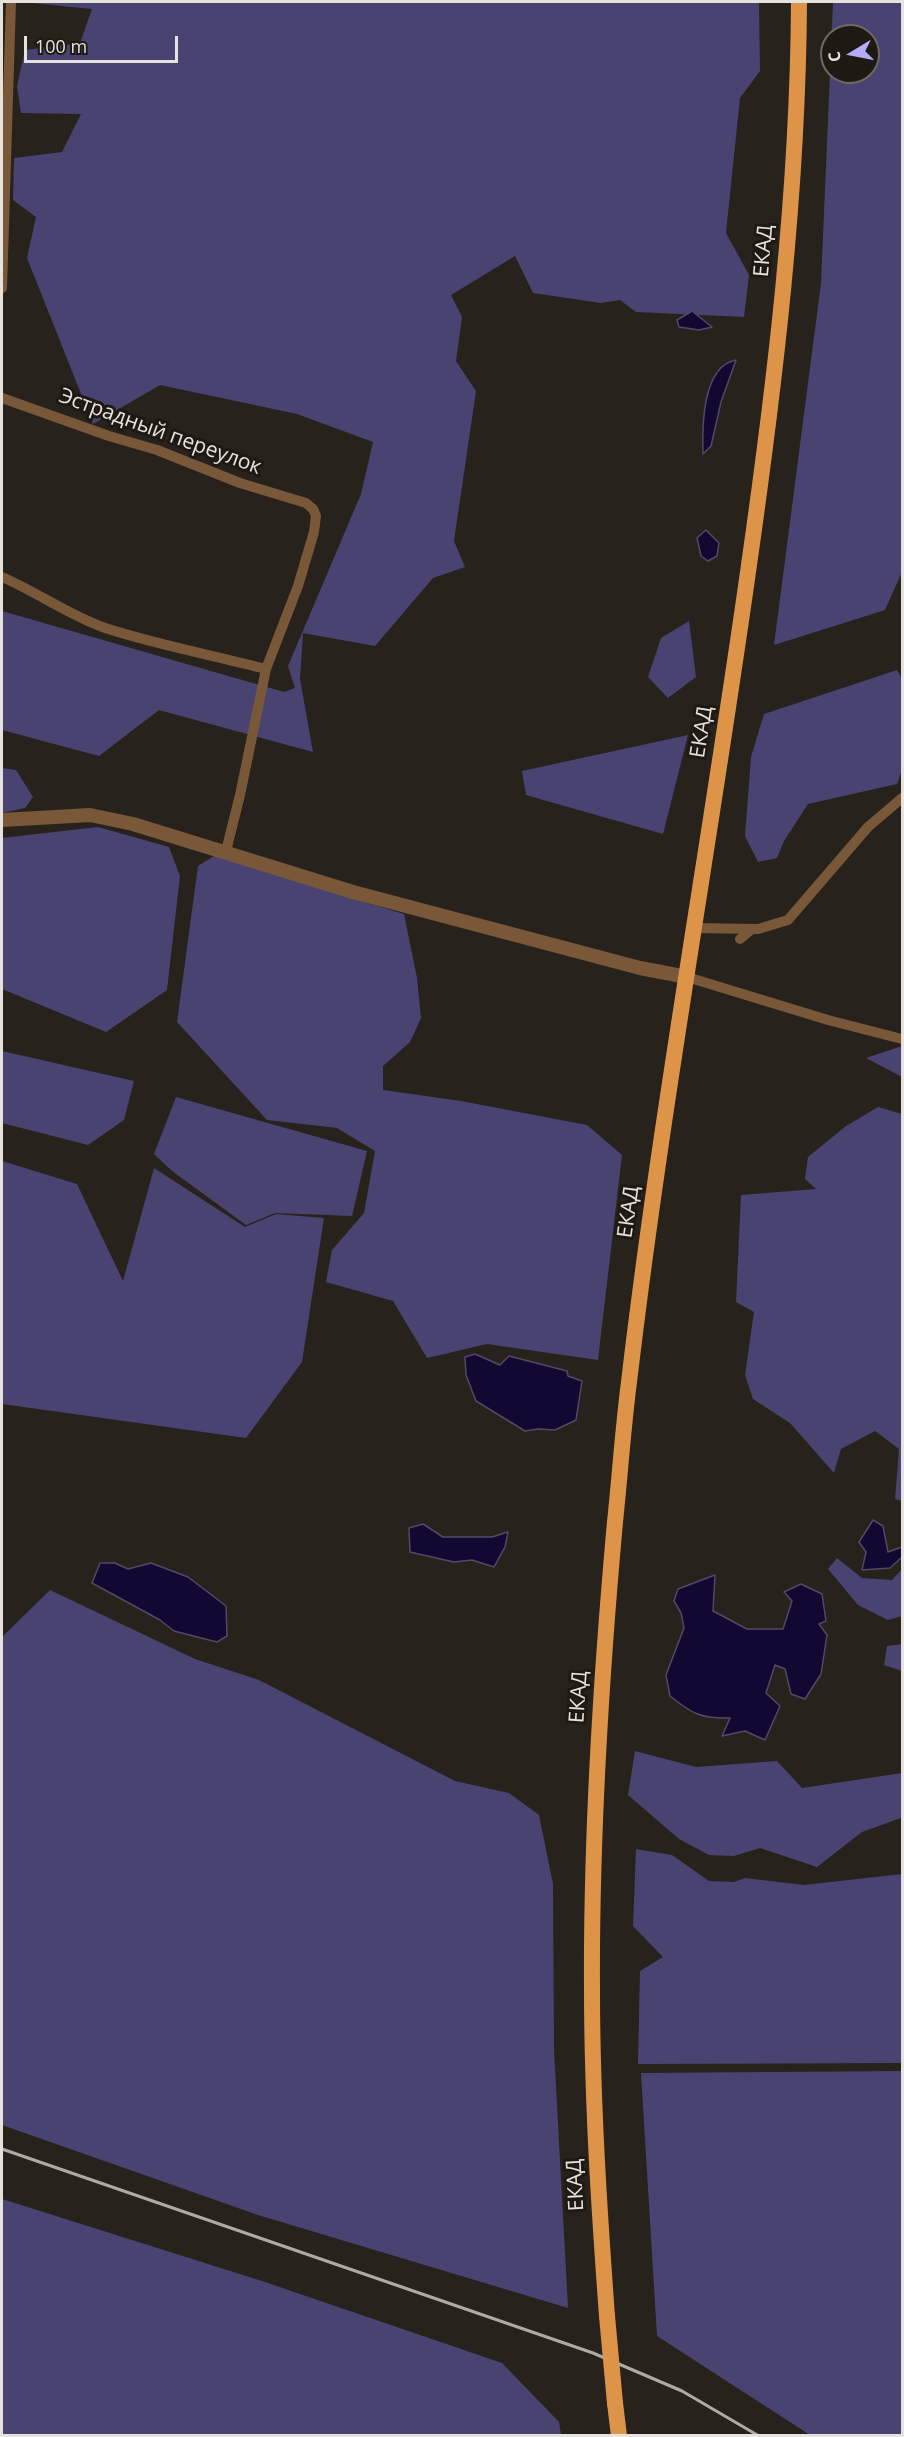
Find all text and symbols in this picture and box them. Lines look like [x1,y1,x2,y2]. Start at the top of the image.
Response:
scale bar [27,24,182,62]
north arrow [820,24,880,84]
text: 100 m [35,34,87,58]
text: С [823,50,846,64]
street label: ЕКАД [749,224,779,278]
street label: Эстрадный переулок [55,384,265,480]
street label: ЕКАД [685,704,719,760]
street label: ЕКАД [613,1184,645,1240]
street label: ЕКАД [565,1670,593,1724]
street label: ЕКАД [562,2158,590,2212]

